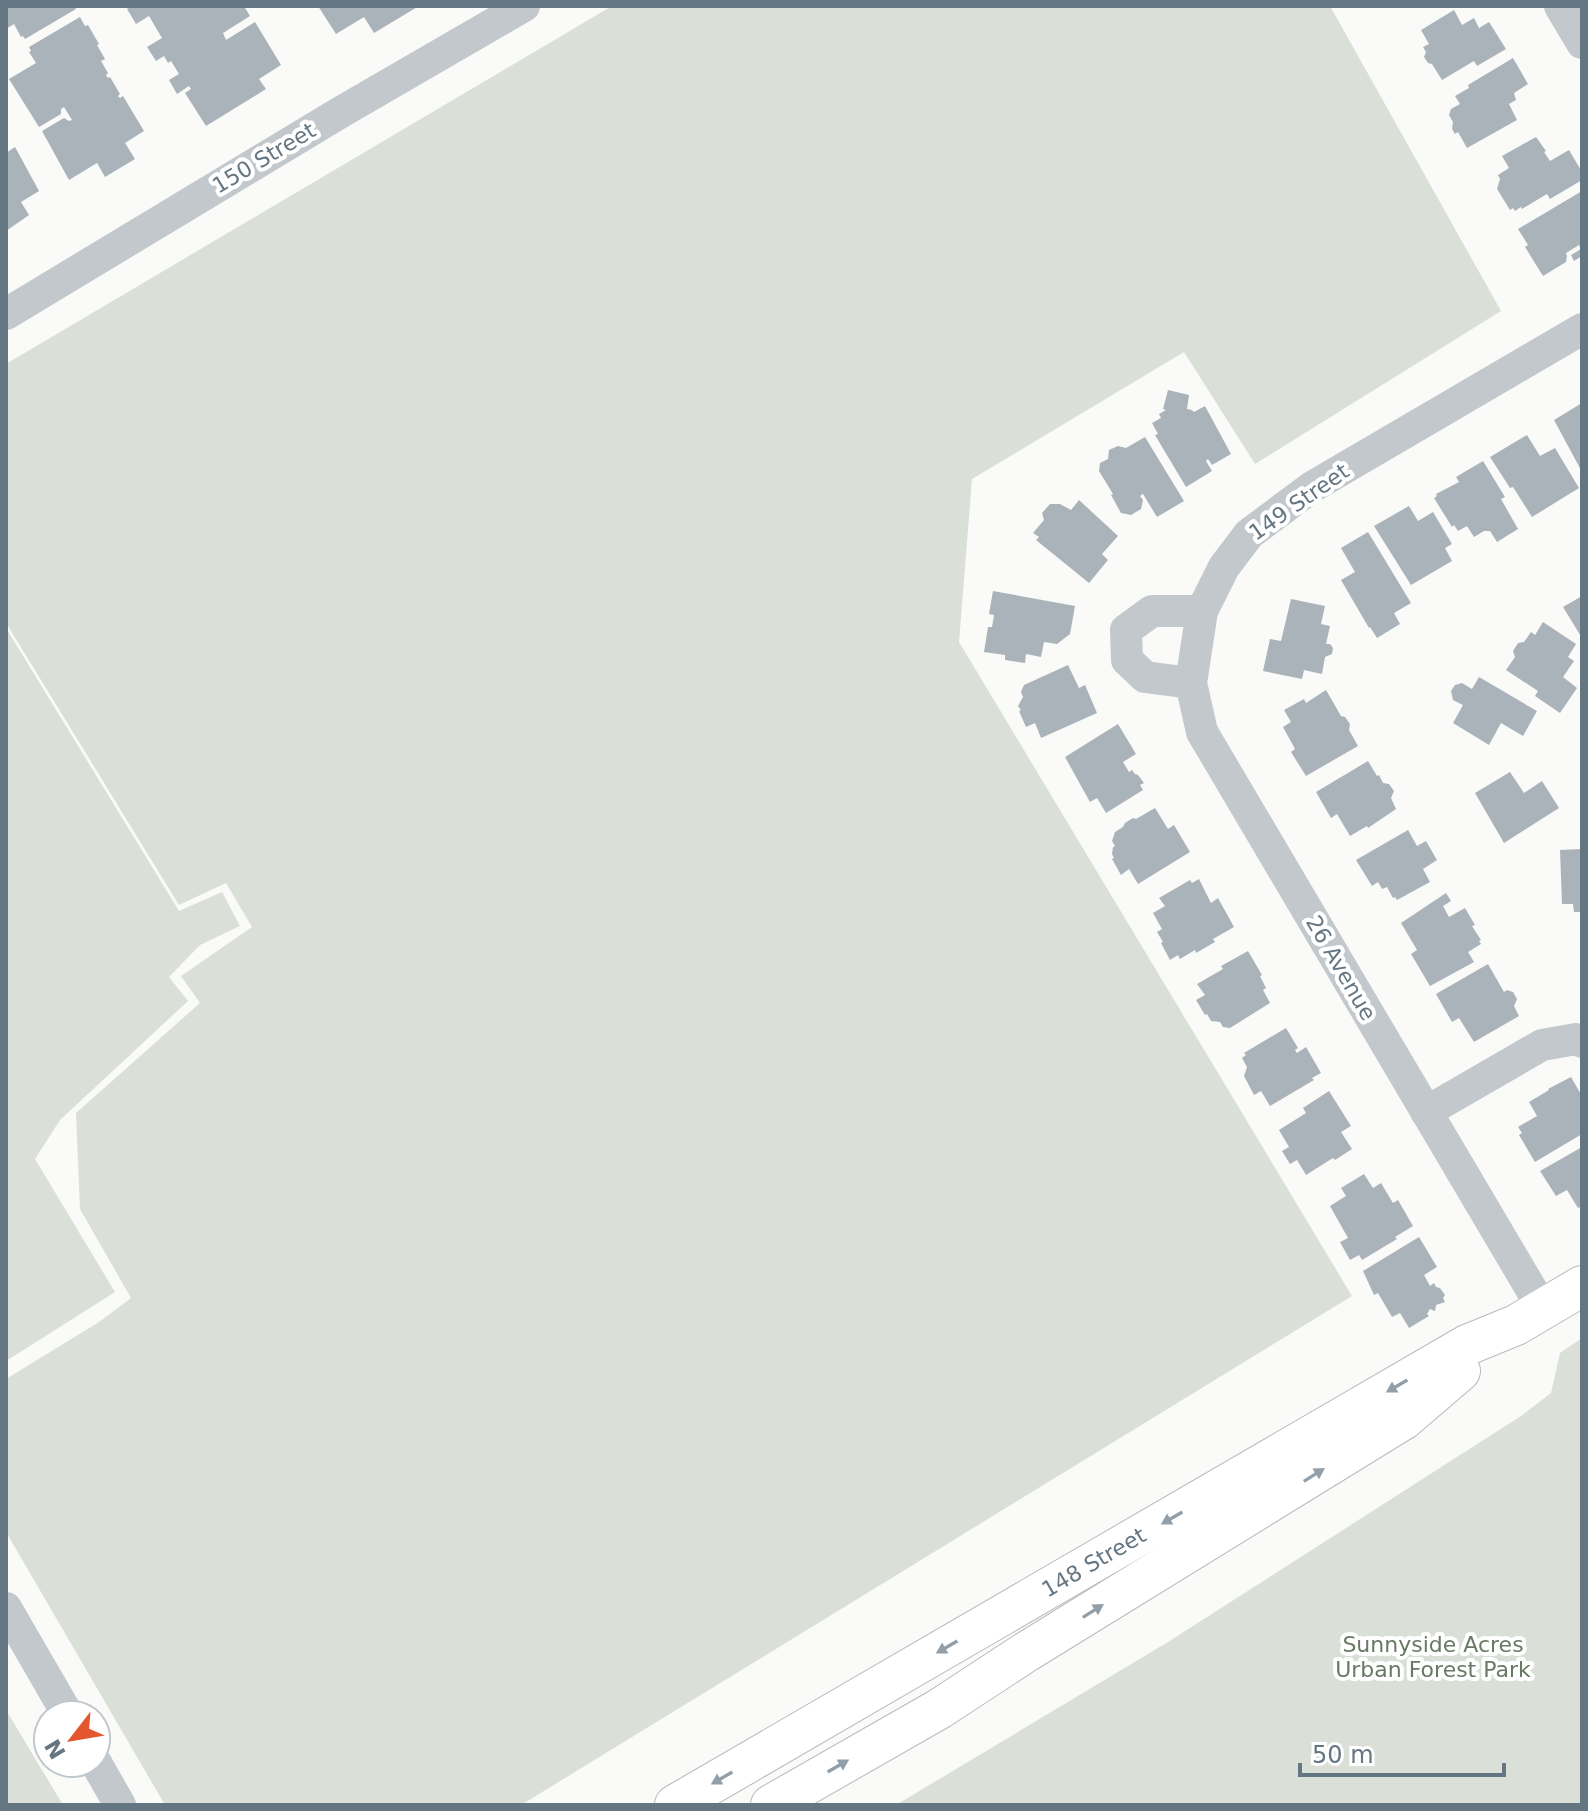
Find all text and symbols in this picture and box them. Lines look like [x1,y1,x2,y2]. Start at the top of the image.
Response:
street label: 150 Street [208,117,320,199]
street label: 149 Street [1244,458,1354,545]
street label: 26 Avenue [1301,911,1381,1025]
one-way arrow [1386,1379,1408,1393]
one-way arrow [1303,1468,1325,1482]
one-way arrow [1161,1511,1184,1525]
street label: 148 Street [1037,1522,1150,1602]
one-way arrow [1082,1605,1104,1619]
park label: Sunnyside Acres Urban Forest Park [1335,1632,1531,1682]
one-way arrow [936,1640,958,1654]
north arrow [32,1699,112,1779]
scale bar [1300,1727,1504,1777]
text: N [40,1735,71,1763]
text: 50 m [1312,1741,1374,1769]
one-way arrow [827,1759,850,1773]
one-way arrow [711,1771,733,1785]

